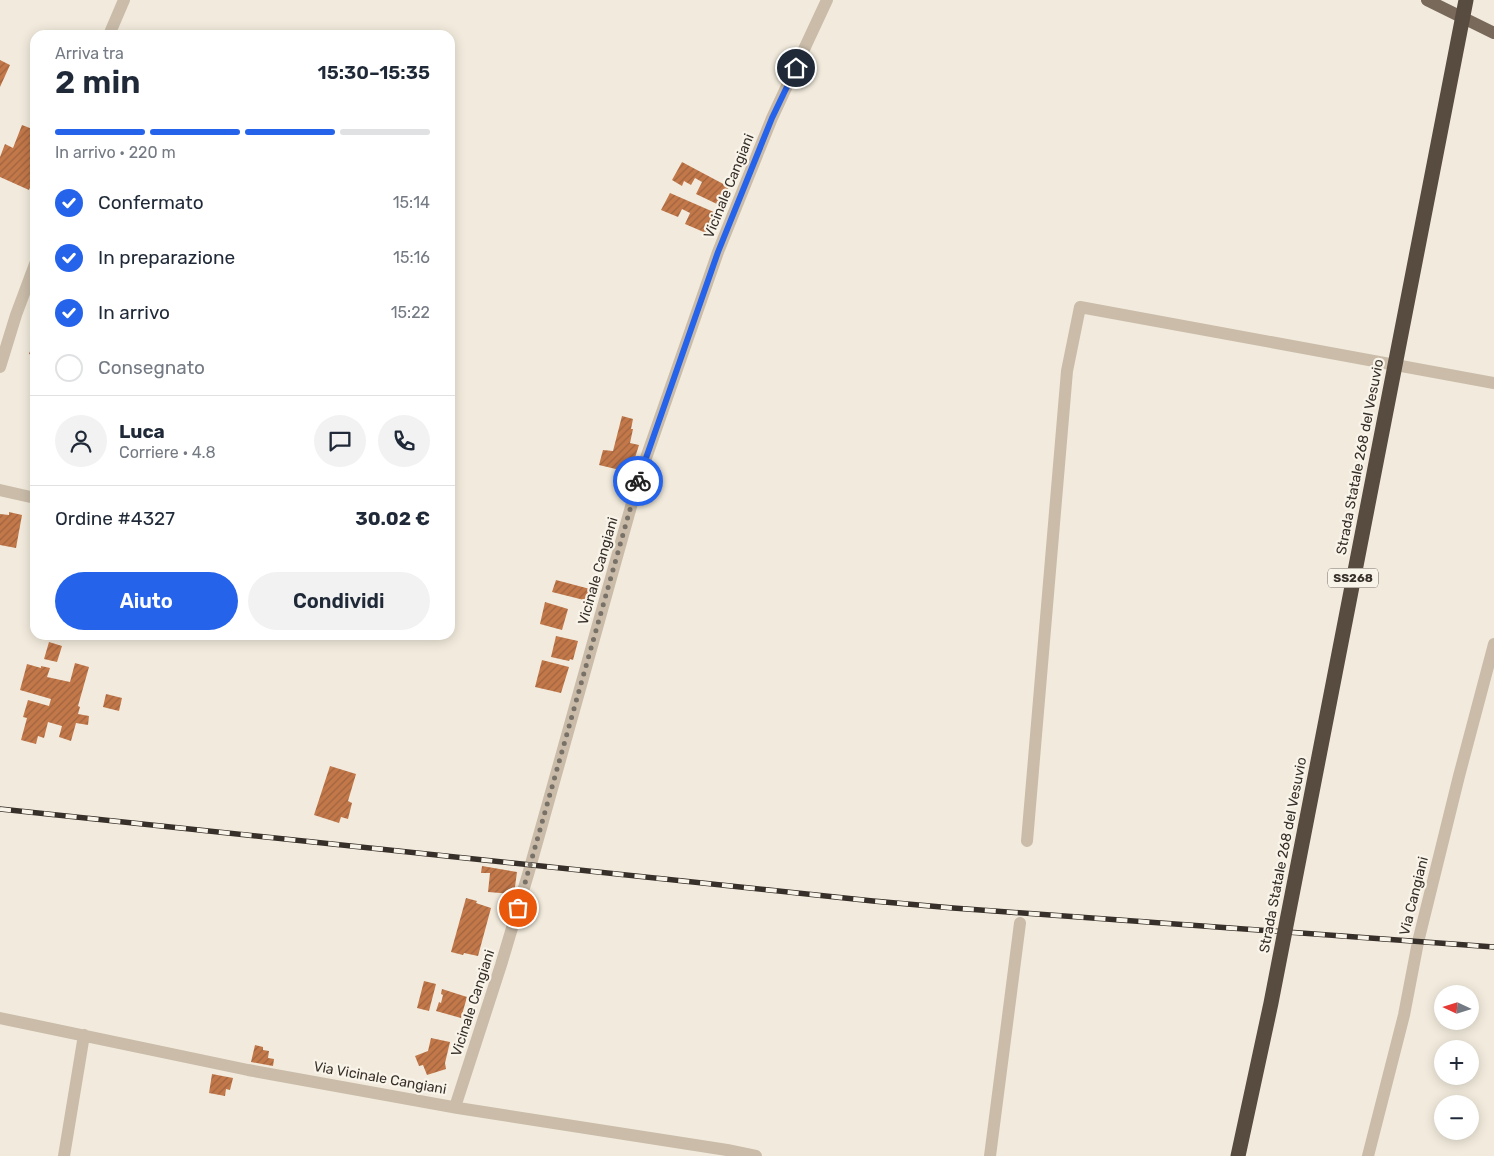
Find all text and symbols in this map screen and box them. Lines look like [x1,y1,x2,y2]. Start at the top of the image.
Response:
text: Arriva tra [55,44,124,63]
pin [775,47,817,89]
icon: home [782,54,810,82]
text: 15:30–15:35 [318,61,430,84]
text: 2 min [55,63,140,101]
street label: Vicinale Cangiani [700,131,758,241]
text: In arrivo · 220 m [55,143,176,162]
icon: check [55,189,83,217]
text: Confermato [98,191,204,214]
text: 15:14 [393,193,430,212]
icon: check [55,244,83,272]
text: In preparazione [98,246,235,269]
text: 15:16 [393,248,430,267]
icon: check [55,299,83,327]
text: In arrivo [98,301,170,324]
text: 15:22 [391,303,430,322]
text: Consegnato [98,356,205,379]
street label: Strada Statale 268 del Vesuvio [1333,358,1387,556]
button: person [55,415,107,467]
button: chat [314,415,366,467]
button: phone [378,415,430,467]
text: Luca [119,420,165,443]
text: Corriere · 4.8 [119,443,216,462]
courier [613,456,663,506]
icon: bike [624,467,652,495]
text: Ordine #4327 [55,507,175,530]
text: 30.02 € [355,507,430,530]
street label: Vicinale Cangiani [574,515,622,627]
road number: SS268 [1328,568,1378,588]
button: Aiuto [55,572,238,630]
button: Condividi [248,572,430,630]
street label: Strada Statale 268 del Vesuvio [1256,756,1310,954]
street label: Via Cangiani [1396,855,1432,937]
pin [497,887,539,929]
icon: bag [504,894,532,922]
street label: Vicinale Cangiani [448,947,498,1059]
north arrow [1434,985,1479,1030]
map controls [1434,985,1479,1140]
button: + [1434,1040,1479,1085]
street label: Via Vicinale Cangiani [312,1058,448,1098]
button: − [1434,1095,1479,1140]

